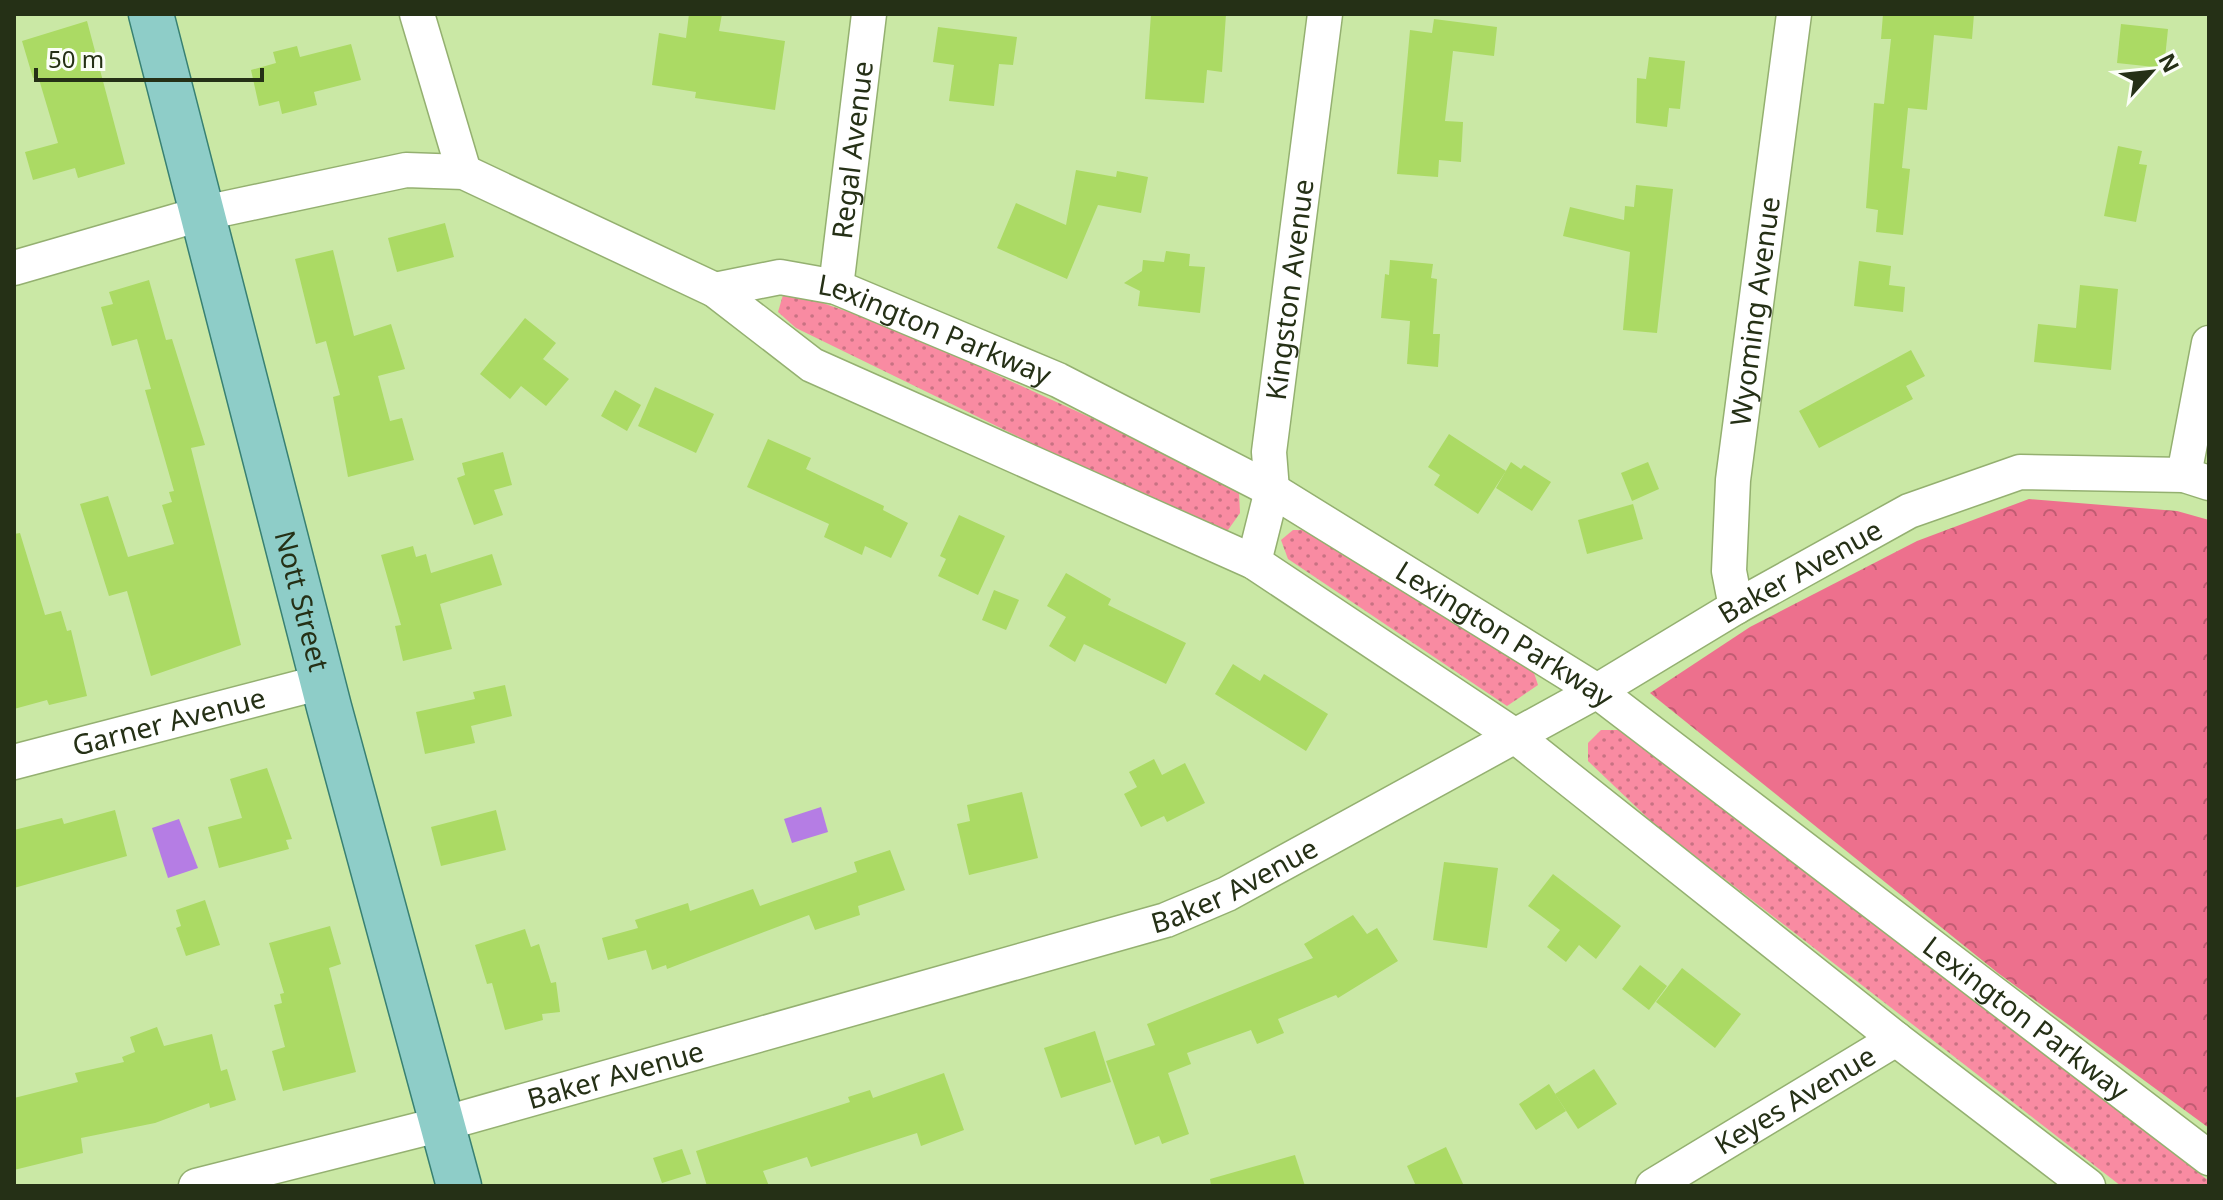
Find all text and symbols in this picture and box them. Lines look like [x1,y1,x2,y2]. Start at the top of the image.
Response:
scale bar [36,32,262,82]
north arrow [2111,32,2191,112]
text: 50 m [48,42,104,75]
text: N [2152,48,2187,77]
street label: Regal Avenue [822,59,881,241]
street label: Kingston Avenue [1256,177,1322,402]
street label: Wyoming Avenue [1720,194,1788,428]
street label: Lexington Parkway [815,264,1058,393]
street label: Baker Avenue [1711,510,1888,631]
street label: Nott Street [266,526,339,675]
street label: Lexington Parkway [1389,551,1622,716]
street label: Garner Avenue [68,678,269,764]
street label: Baker Avenue [1146,828,1324,941]
street label: Lexington Parkway [1916,927,2138,1109]
street label: Baker Avenue [523,1031,708,1117]
street label: Keyes Avenue [1707,1036,1882,1163]

